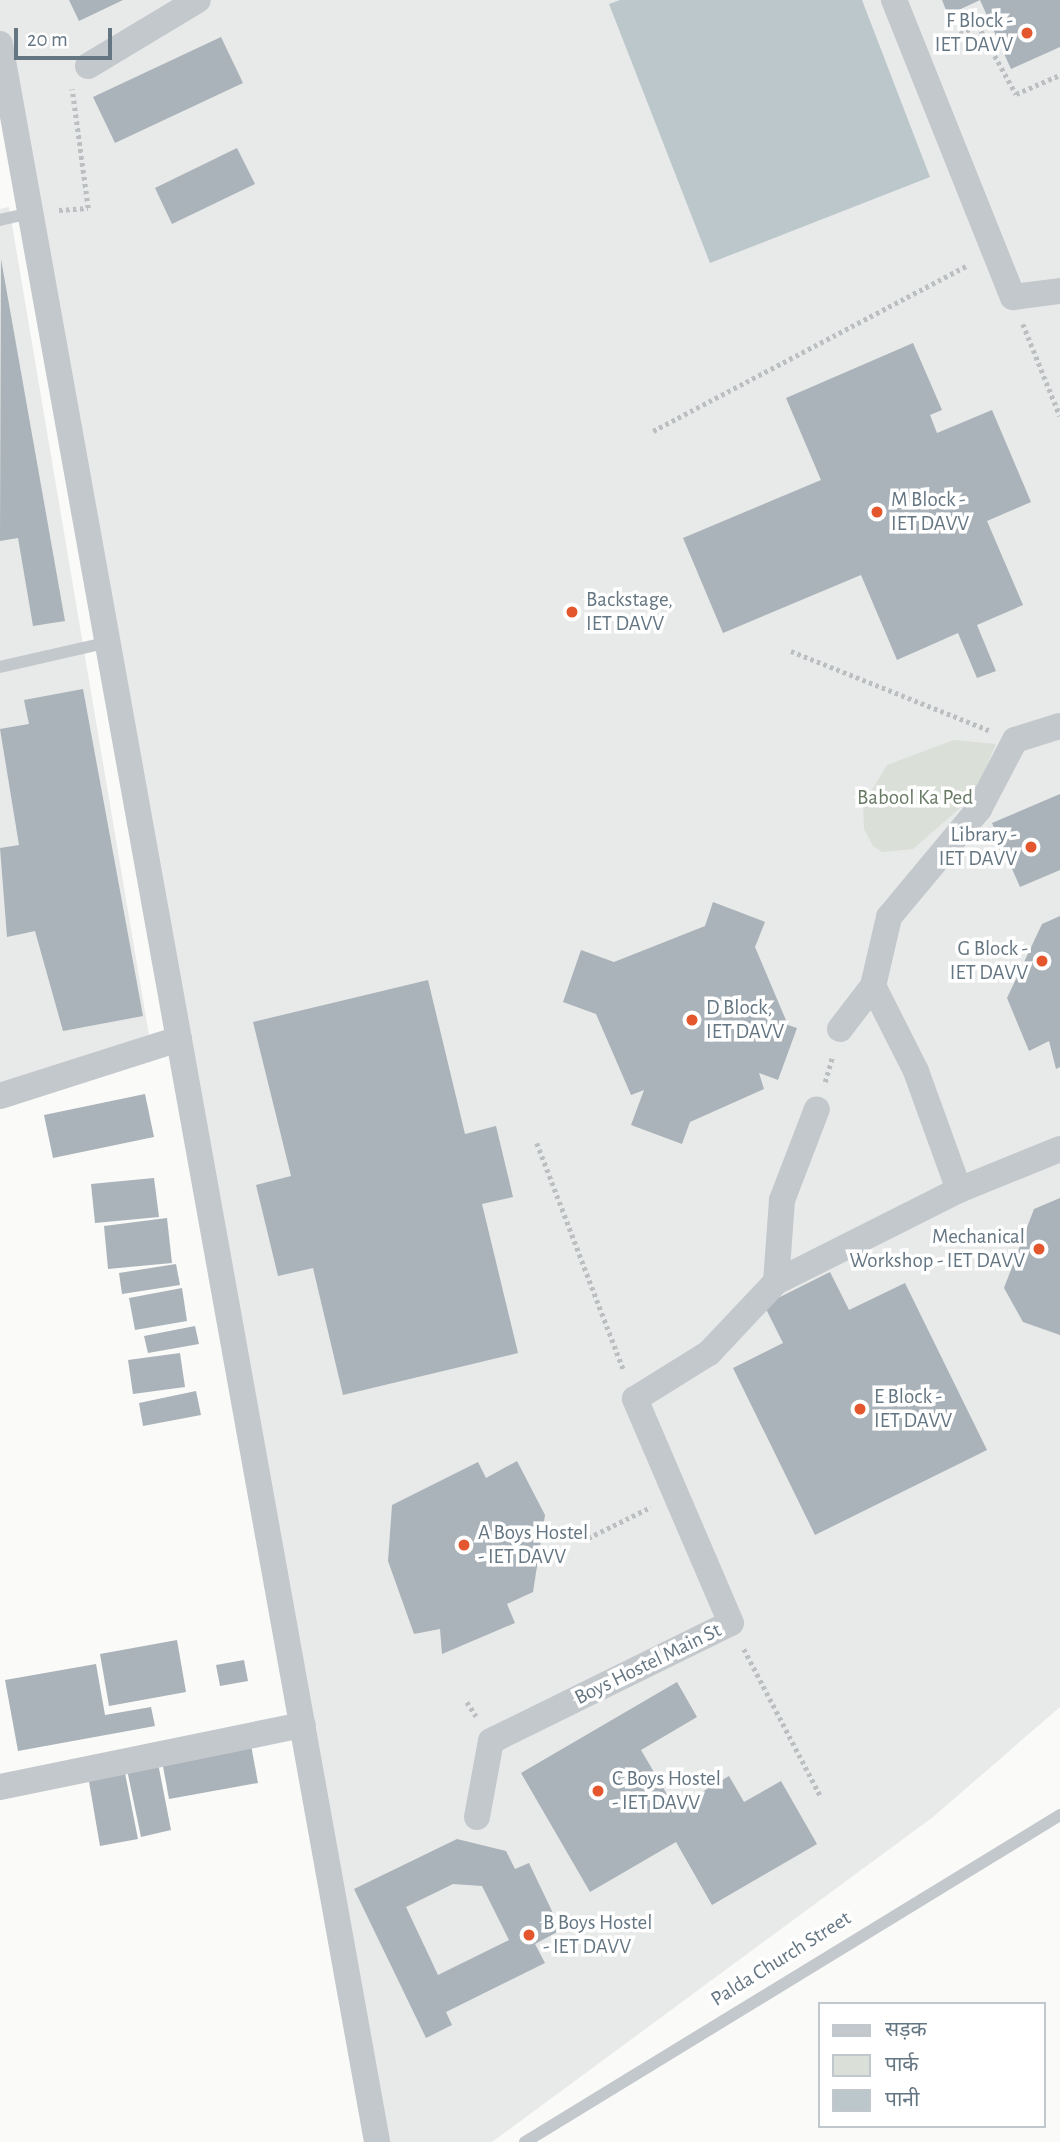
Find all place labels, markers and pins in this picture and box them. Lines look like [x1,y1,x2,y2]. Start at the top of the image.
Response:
place label: F Block - IET DAVV [935,8,1013,58]
marker: F Block - IET DAVV [1019,25,1035,41]
place label: M Block - IET DAVV [891,487,969,537]
marker: M Block - IET DAVV [869,504,885,520]
place label: Backstage, IET DAVV [586,587,673,637]
marker: Backstage, IET DAVV [564,604,580,620]
place label: Library - IET DAVV [939,822,1017,872]
marker: Library - IET DAVV [1023,839,1039,855]
place label: G Block - IET DAVV [950,936,1028,986]
marker: G Block - IET DAVV [1034,953,1050,969]
place label: D Block, IET DAVV [706,995,784,1045]
marker: D Block, IET DAVV [684,1012,700,1028]
place label: Mechanical Workshop - IET DAVV [849,1224,1025,1274]
marker: Mechanical Workshop - IET DAVV [1031,1241,1047,1257]
place label: E Block - IET DAVV [874,1384,952,1434]
marker: E Block - IET DAVV [852,1401,868,1417]
place label: A Boys Hostel - IET DAVV [478,1520,588,1570]
marker: A Boys Hostel - IET DAVV [456,1537,472,1553]
place label: C Boys Hostel - IET DAVV [612,1766,721,1816]
marker: C Boys Hostel - IET DAVV [590,1783,606,1799]
place label: B Boys Hostel - IET DAVV [543,1910,652,1960]
marker: B Boys Hostel - IET DAVV [521,1927,537,1943]

